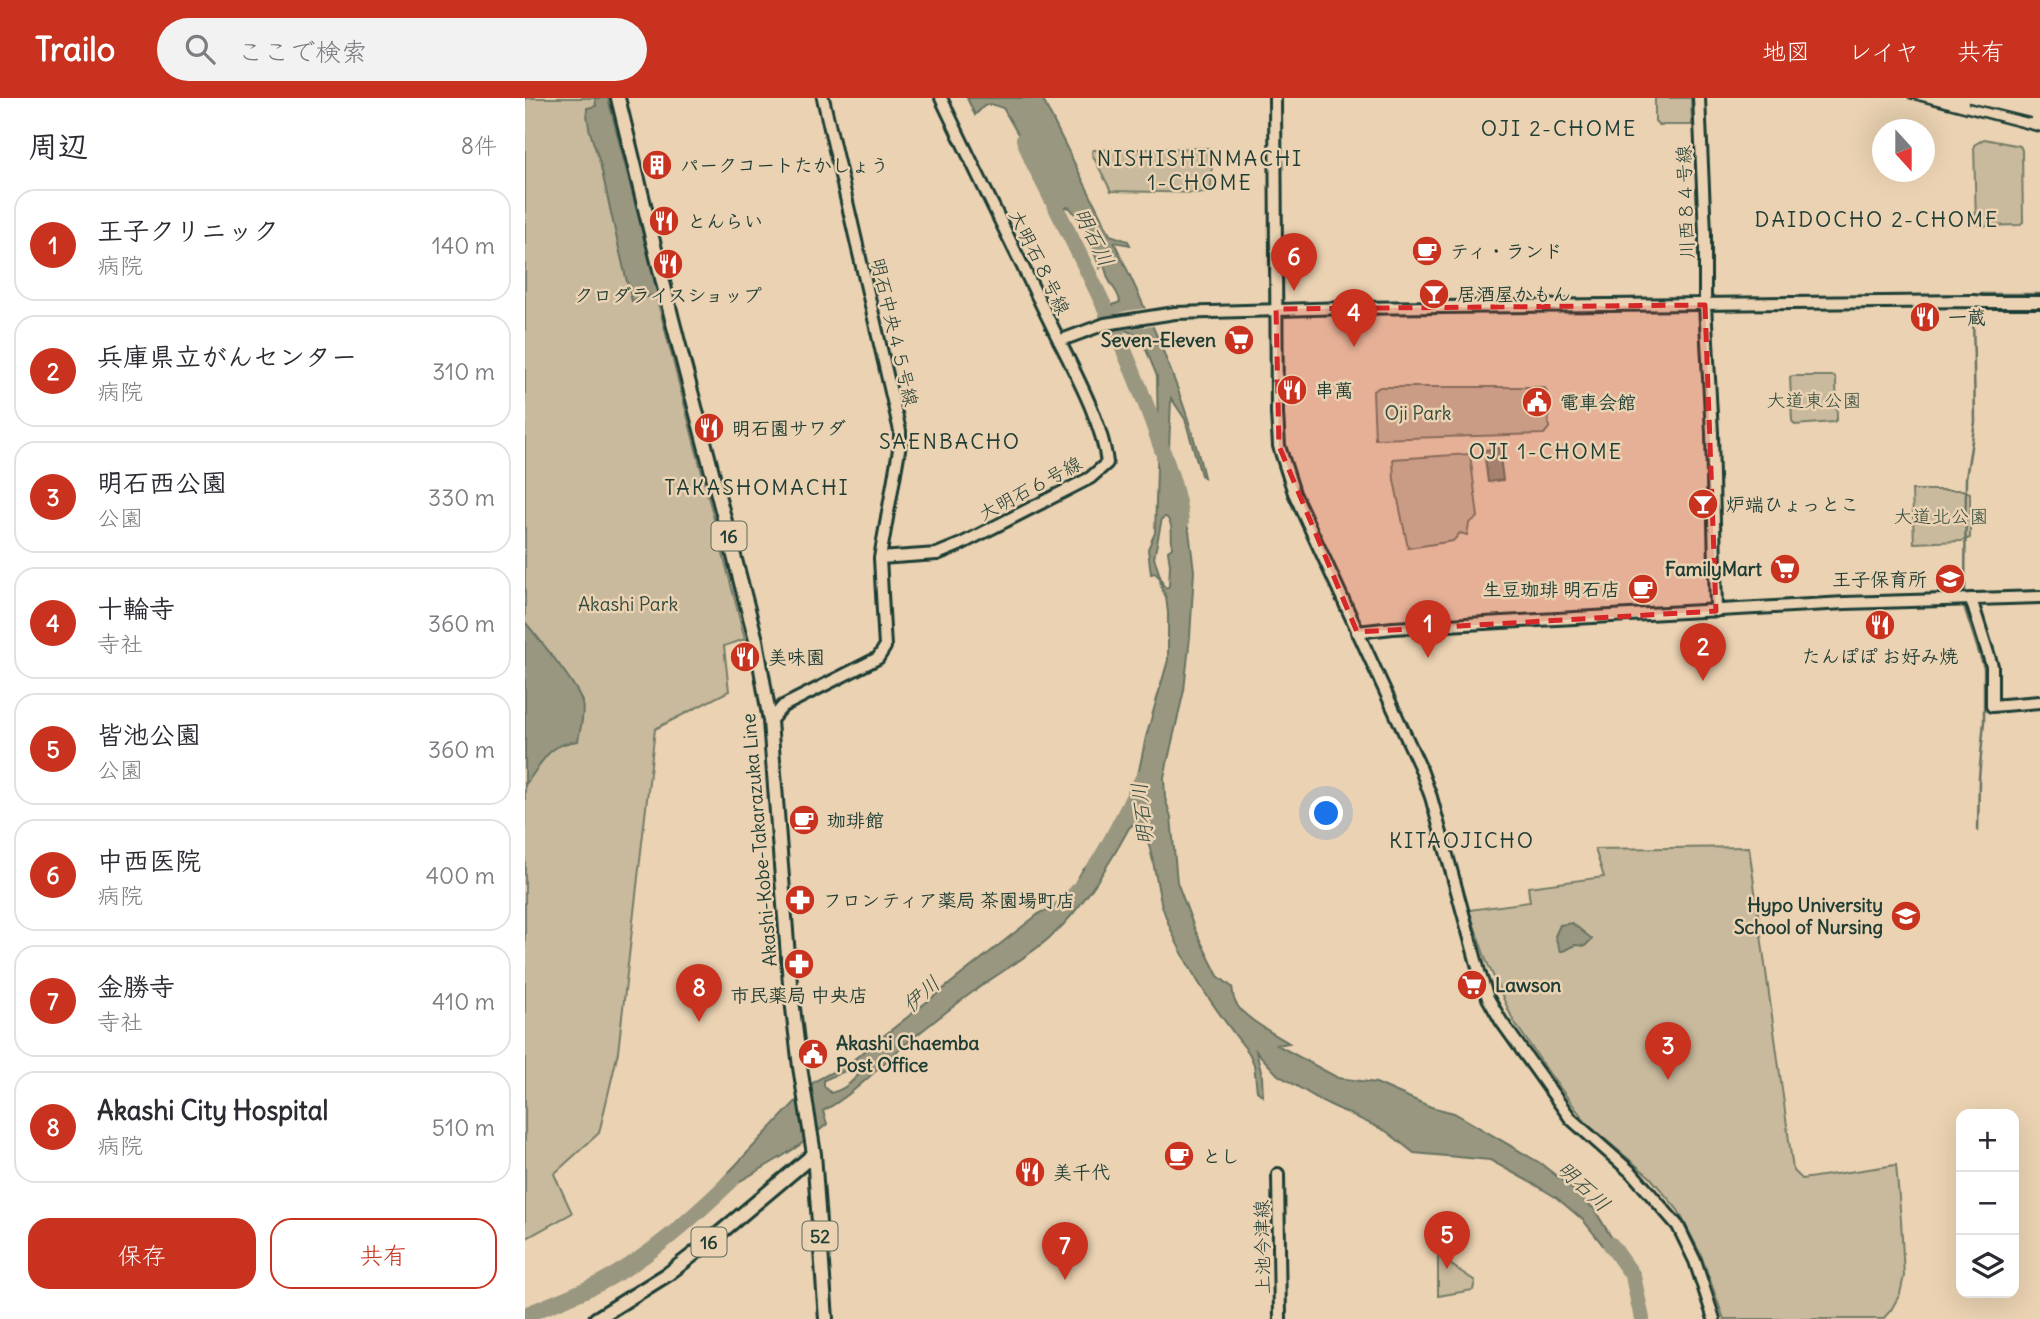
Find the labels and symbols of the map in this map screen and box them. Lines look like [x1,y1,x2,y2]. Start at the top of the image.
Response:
district label: OJI 2-CHOME [1481,115,1637,142]
north arrow [1872,119,1935,182]
district label: NISHISHINMACHI 1-CHOME [1097,145,1303,196]
street label: 川西８４号線 [1671,145,1699,259]
building icon: パークコートたかしょう [640,148,674,182]
place label: パークコートたかしょう [680,153,889,177]
water label: 明石川 [1068,203,1120,271]
restaurant icon: とんらい [647,204,681,238]
street label: 大明石８号線 [1004,206,1076,318]
district label: DAIDOCHO 2-CHOME [1755,206,1999,233]
place label: とんらい [687,209,763,233]
pin: 6 [1271,233,1317,291]
cafe icon: ティ・ランド [1410,234,1444,268]
place label: ティ・ランド [1450,239,1563,263]
restaurant icon: クロダライスショップ [651,247,685,281]
street label: 明石中央４５号線 [866,255,924,409]
bar icon: 居酒屋かもん [1417,277,1451,311]
place label: 居酒屋かもん [1457,282,1571,306]
place label: クロダライスショップ [574,283,762,307]
pin: 4 [1331,289,1377,347]
restaurant icon: 一蔵 [1908,300,1942,334]
place label: 一蔵 [1948,305,1986,329]
supermarket icon: Seven-Eleven [1222,323,1256,357]
place label: Seven-Eleven [1101,328,1216,352]
restaurant icon: 串萬 [1275,373,1309,407]
place label: 串萬 [1315,378,1353,402]
public building icon: 電車会館 [1520,385,1554,419]
park label: 大道東公園 [1766,388,1862,412]
place label: 電車会館 [1560,390,1636,414]
park label: Oji Park [1385,401,1452,425]
restaurant icon: 明石園サワダ [692,411,726,445]
place label: 明石園サワダ [732,416,846,440]
district label: SAENBACHO [879,428,1021,455]
district label: OJI 1-CHOME [1469,438,1623,465]
street label: 大明石６号線 [974,451,1086,525]
district label: TAKASHOMACHI [664,474,850,501]
bar icon: 炉端ひょっとこ [1686,487,1720,521]
place label: 炉端ひょっとこ [1726,492,1859,516]
park label: 大道北公園 [1893,504,1989,528]
road number: 16 [711,522,747,550]
supermarket icon: FamilyMart [1768,552,1802,586]
place label: FamilyMart [1665,557,1763,581]
school or university icon: 王子保育所 [1933,562,1967,596]
place label: 王子保育所 [1832,567,1927,591]
cafe icon: 生豆珈琲 明石店 [1626,572,1660,606]
place label: 生豆珈琲 明石店 [1482,577,1620,601]
park label: Akashi Park [578,592,678,616]
pin: 1 [1405,600,1451,658]
restaurant icon: たんぽぽ お好み焼 [1863,608,1897,642]
pin: 2 [1680,623,1726,681]
restaurant icon: 美味園 [728,640,762,674]
place label: たんぽぽ お好み焼 [1802,644,1958,668]
place label: 美味園 [768,645,825,669]
street label: Akashi-Kobe-Takarazuka Line [736,712,782,968]
water label: 明石川 [1125,781,1159,847]
your location [1309,796,1343,830]
cafe icon: 珈琲館 [787,803,821,837]
place label: 珈琲館 [827,808,884,832]
district label: KITAOJICHO [1389,827,1535,854]
pharmacy icon: フロンティア薬局 茶園場町店 [783,883,817,917]
place label: フロンティア薬局 茶園場町店 [823,888,1075,912]
place label: Hypo University School of Nursing [1734,893,1883,939]
school or university icon: Hypo University School of Nursing [1889,899,1923,933]
pharmacy icon: 市民薬局 中央店 [782,947,816,981]
pin: 8 [676,964,722,1022]
supermarket icon: Lawson [1455,968,1489,1002]
water label: 伊川 [896,970,946,1018]
place label: Lawson [1495,973,1561,997]
place label: 市民薬局 中央店 [730,983,868,1007]
pin: 3 [1645,1022,1691,1080]
place label: Akashi Chaemba Post Office [836,1031,980,1077]
public building icon: Akashi Chaemba Post Office [796,1037,830,1071]
cafe icon: とし [1162,1139,1196,1173]
place label: とし [1202,1144,1240,1168]
restaurant icon: 美千代 [1013,1155,1047,1189]
water label: 明石川 [1552,1155,1616,1217]
place label: 美千代 [1053,1160,1110,1184]
street label: 上池今津線 [1249,1199,1275,1295]
pin: 5 [1424,1211,1470,1269]
road number: 52 [803,1222,837,1251]
pin: 7 [1042,1222,1088,1280]
road number: 16 [691,1227,727,1256]

